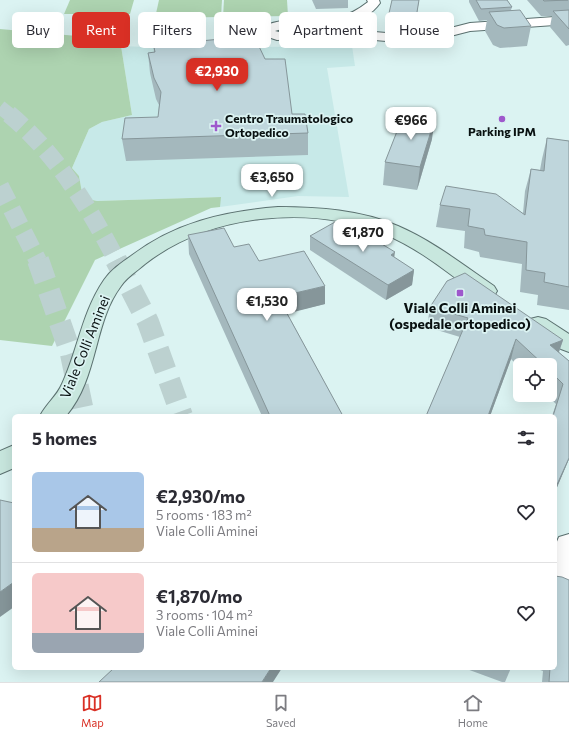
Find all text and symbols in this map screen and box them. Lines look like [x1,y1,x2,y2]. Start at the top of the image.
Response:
chip: Buy [12,12,64,48]
chip: Rent [72,12,130,48]
chip: Filters [138,12,206,48]
chip: New [214,12,271,48]
chip: Apartment [279,12,377,48]
chip: House [385,12,454,48]
pin: €2,930 [184,58,250,92]
text: €2,930 [195,63,239,79]
pin: €966 [387,107,435,141]
place label: Centro Traumatologico Ortopedico [225,111,353,139]
text: €966 [394,112,428,128]
marker: Parking IPM [497,114,507,124]
marker: Centro Traumatologico Ortopedico [210,120,222,132]
place label: Parking IPM [468,124,536,138]
pin: €3,650 [239,164,305,198]
text: €3,650 [250,169,294,185]
pin: €1,870 [330,219,396,253]
text: €1,870 [342,224,384,240]
pin: €1,530 [234,288,300,322]
marker: Viale Colli Aminei (ospedale ortopedico) [455,288,465,298]
street label: Viale Colli Aminei [56,293,113,401]
text: €1,530 [246,293,288,309]
place label: Viale Colli Aminei (ospedale ortopedico) [389,299,531,332]
map controls [513,358,557,402]
button: locate [513,358,557,402]
icon: filters [515,427,537,449]
text: 5 homes [32,428,97,449]
text: €2,930/mo [156,486,245,507]
icon: home [64,488,112,536]
icon: heart [515,501,537,523]
text: 5 rooms · 183 m² [156,507,252,523]
text: Viale Colli Aminei [156,523,258,539]
text: €1,870/mo [156,586,242,607]
icon: home [64,589,112,637]
icon: heart [515,602,537,624]
text: 3 rooms · 104 m² [156,607,253,623]
text: Viale Colli Aminei [156,623,258,639]
tab: Map [81,692,104,729]
tab: Saved [266,692,296,729]
tab: Home [458,692,488,729]

